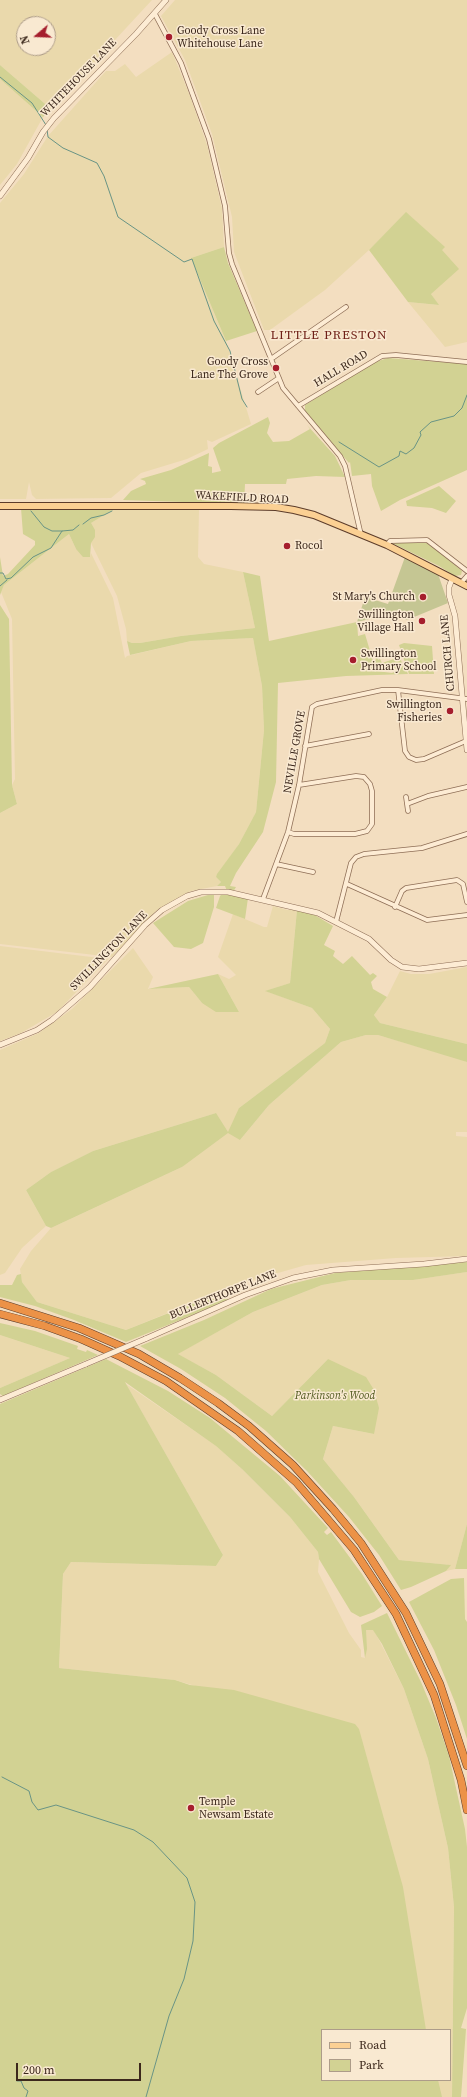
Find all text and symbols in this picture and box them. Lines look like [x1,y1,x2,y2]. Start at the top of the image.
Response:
north arrow [16,16,56,56]
place label: Goody Cross Lane Whitehouse Lane [177,24,265,50]
marker: Goody Cross Lane Whitehouse Lane [164,32,174,42]
text: N [17,34,34,46]
street label: WHITEHOUSE LANE [38,36,120,120]
district label: LITTLE PRESTON [270,328,388,344]
street label: HALL ROAD [312,348,370,390]
place label: Goody Cross Lane The Grove [191,355,268,381]
marker: Goody Cross Lane The Grove [271,363,281,373]
street label: WAKEFIELD ROAD [195,489,289,507]
place label: Rocol [295,539,323,553]
marker: Rocol [282,541,292,551]
place label: St Mary's Church [332,590,415,604]
marker: St Mary's Church [418,592,428,602]
place label: Swillington Village Hall [357,608,414,634]
street label: CHURCH LANE [438,614,458,692]
marker: Swillington Village Hall [417,616,427,626]
place label: Swillington Primary School [361,647,436,673]
marker: Swillington Primary School [348,655,358,665]
place label: Swillington Fisheries [386,698,442,724]
marker: Swillington Fisheries [445,706,455,716]
street label: NEVILLE GROVE [281,710,309,794]
street label: SWILLINGTON LANE [68,909,150,993]
street label: BULLERTHORPE LANE [168,1267,278,1323]
park label: Parkinson's Wood [295,1389,375,1403]
place label: Temple Newsam Estate [199,1795,273,1821]
marker: Temple Newsam Estate [186,1803,196,1813]
legend [321,2029,451,2081]
text: Road [359,2037,386,2053]
scale bar [18,2055,143,2081]
text: Park [359,2057,384,2073]
text: 200 m [23,2062,55,2078]

